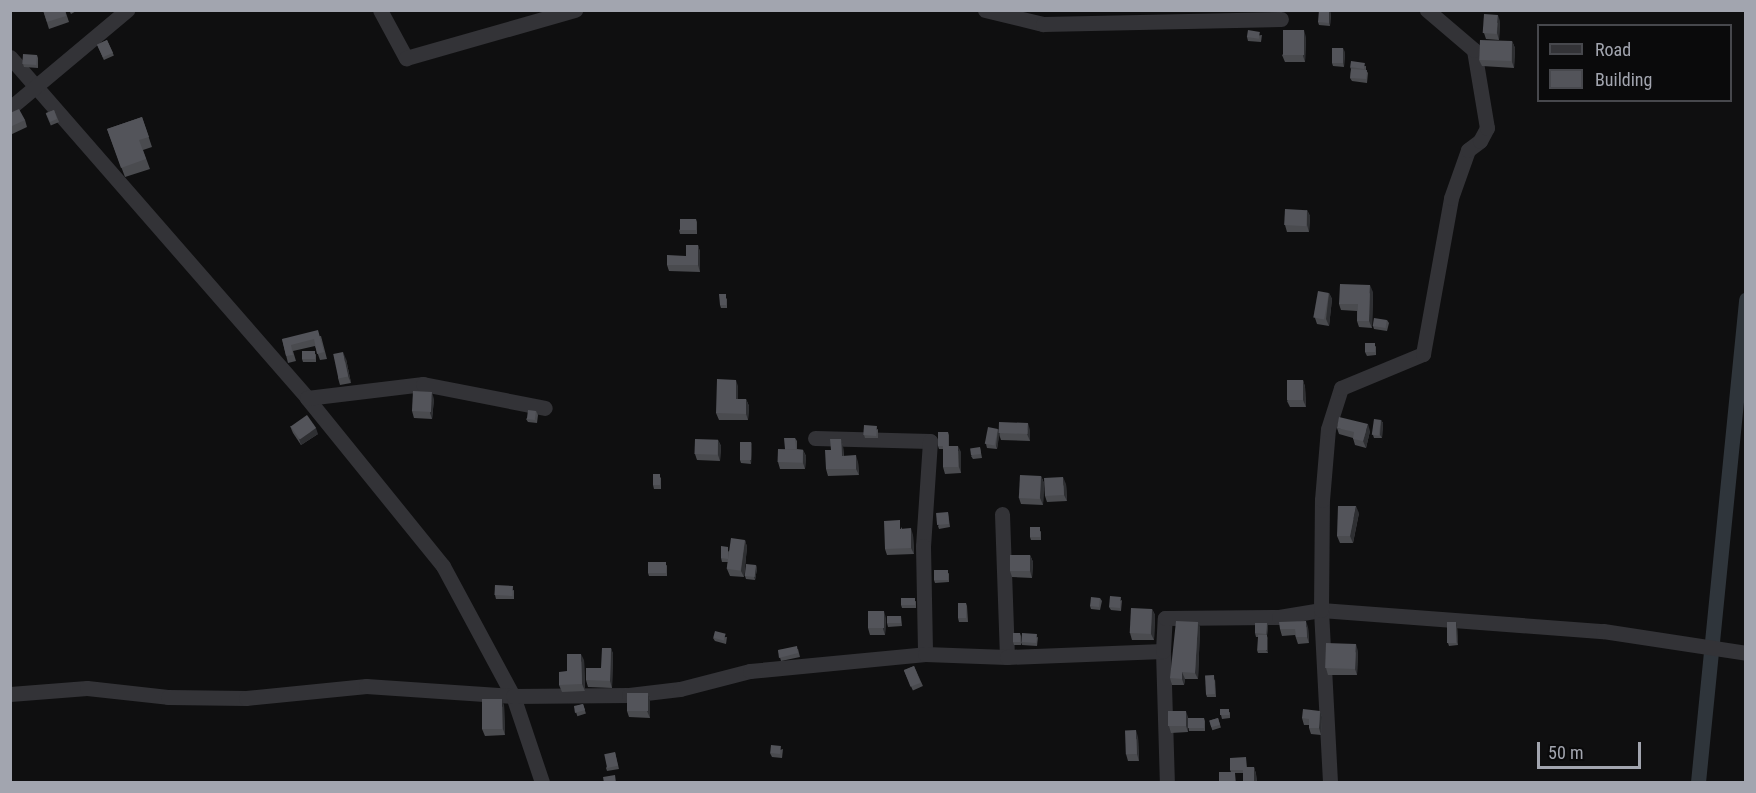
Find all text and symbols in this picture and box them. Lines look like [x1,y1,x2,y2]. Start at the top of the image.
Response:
legend [1537,24,1732,102]
text: Road [1595,39,1631,60]
text: Building [1595,69,1652,90]
scale bar [1540,730,1644,768]
text: 50 m [1548,742,1583,763]

